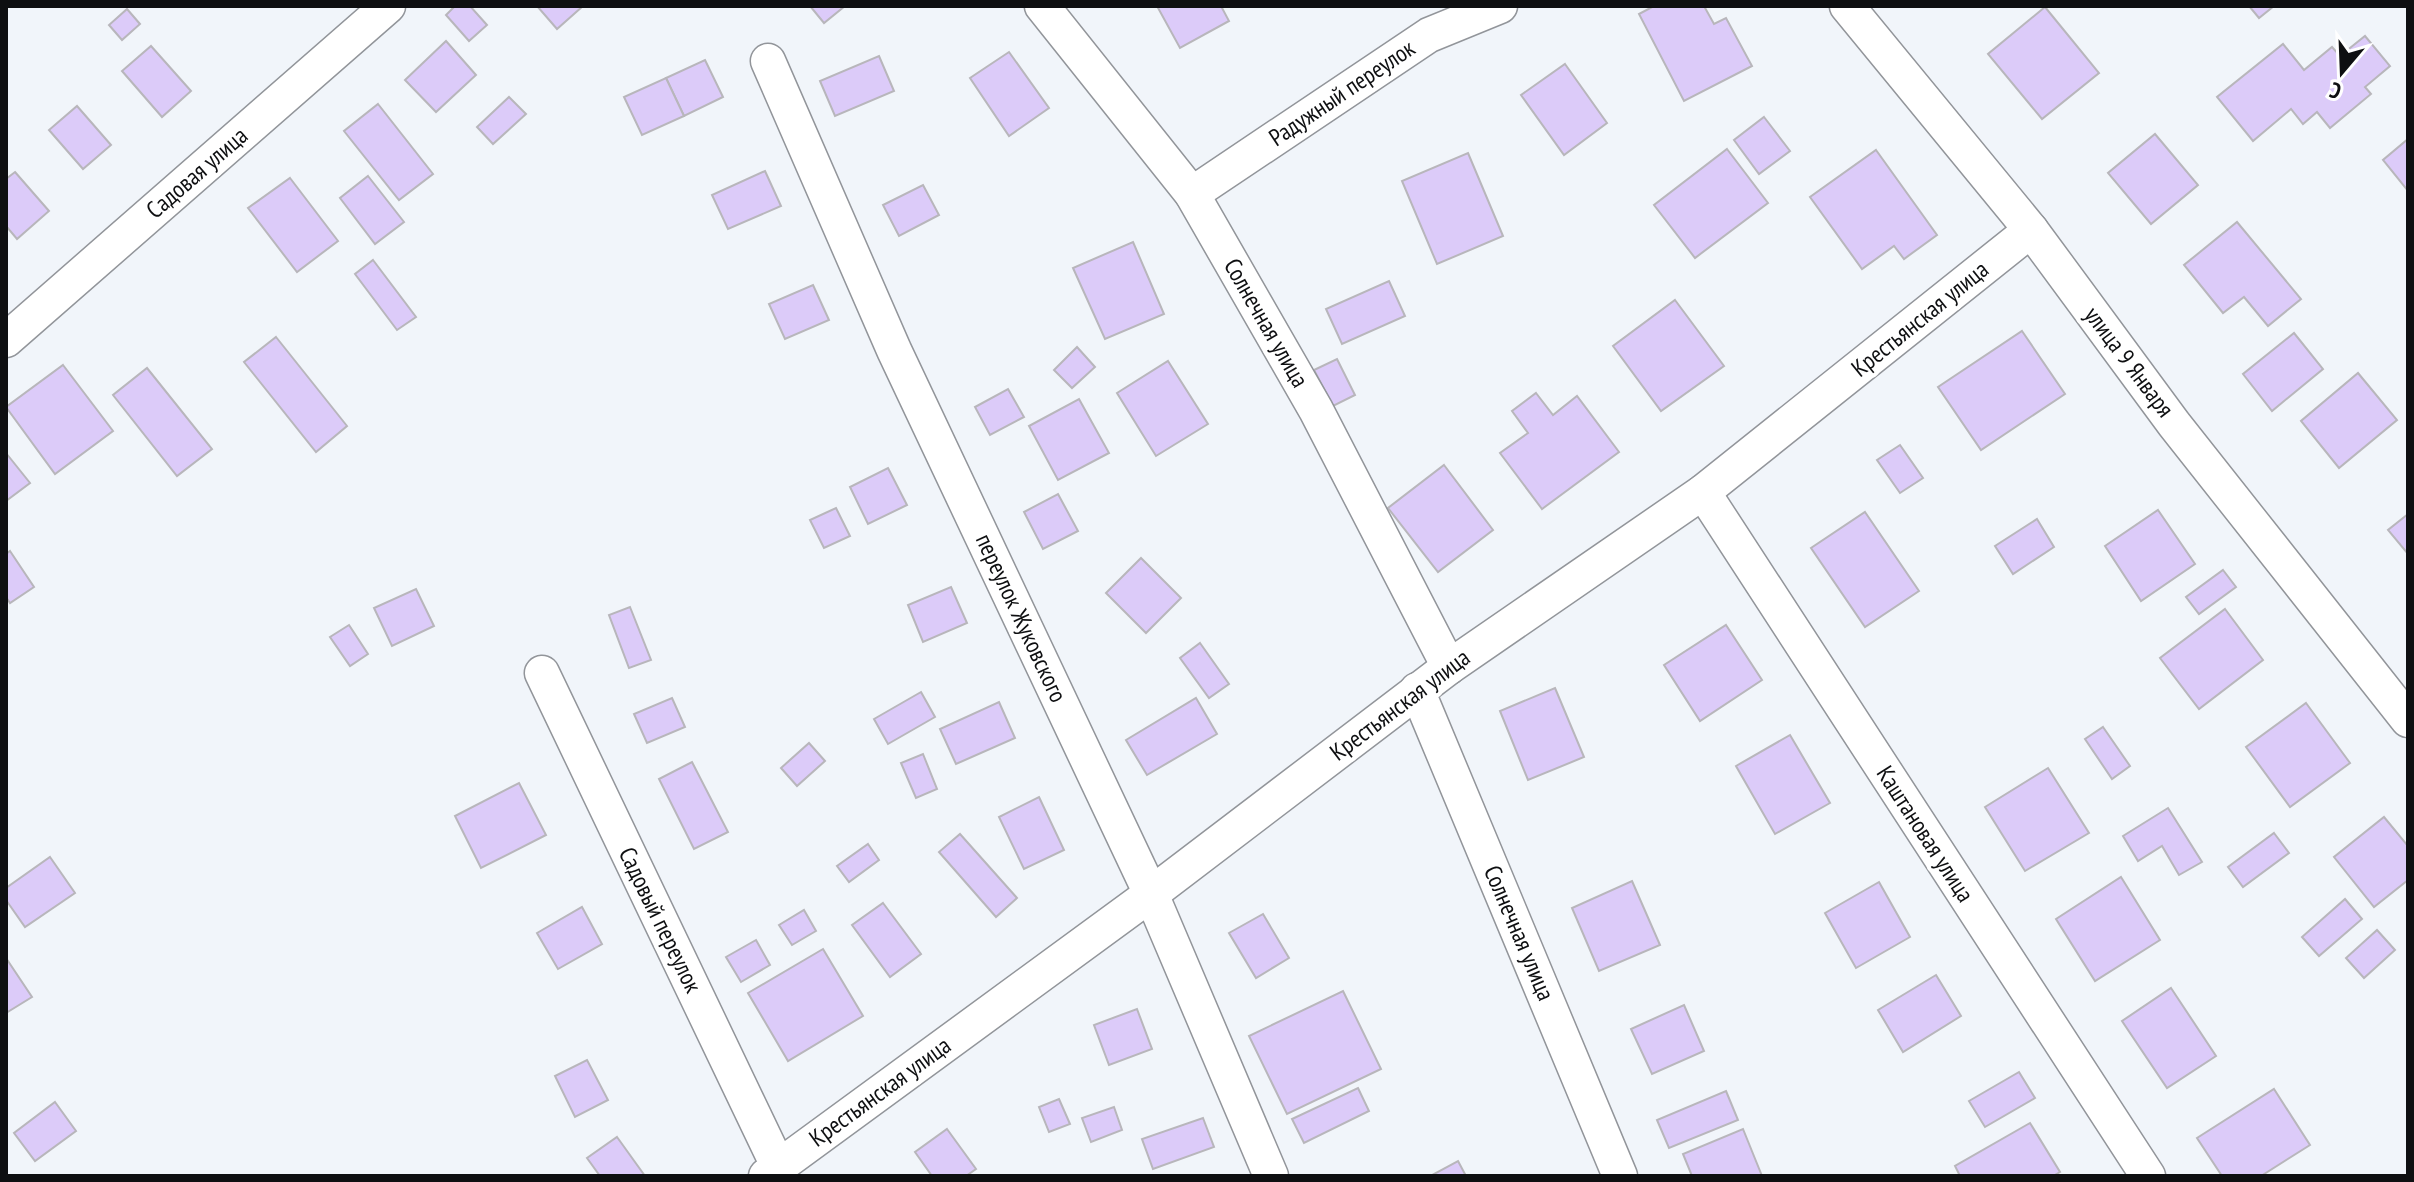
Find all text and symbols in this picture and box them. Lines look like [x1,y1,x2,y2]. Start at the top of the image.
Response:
street label: Радужный переулок [1263,32,1421,153]
north arrow [2302,32,2382,112]
text: С [2326,76,2345,106]
street label: Садовая улица [140,120,254,225]
street label: Солнечная улица [1217,253,1316,393]
street label: Крестьянская улица [1845,254,1995,383]
street label: улица 9 Января [2078,300,2181,423]
street label: переулок Жуковского [969,529,1074,707]
street label: Крестьянская улица [1323,642,1476,767]
street label: Каштановая улица [1870,760,1981,908]
street label: Садовый переулок [612,842,709,998]
street label: Солнечная улица [1477,861,1562,1005]
street label: Крестьянская улица [803,1030,957,1153]

